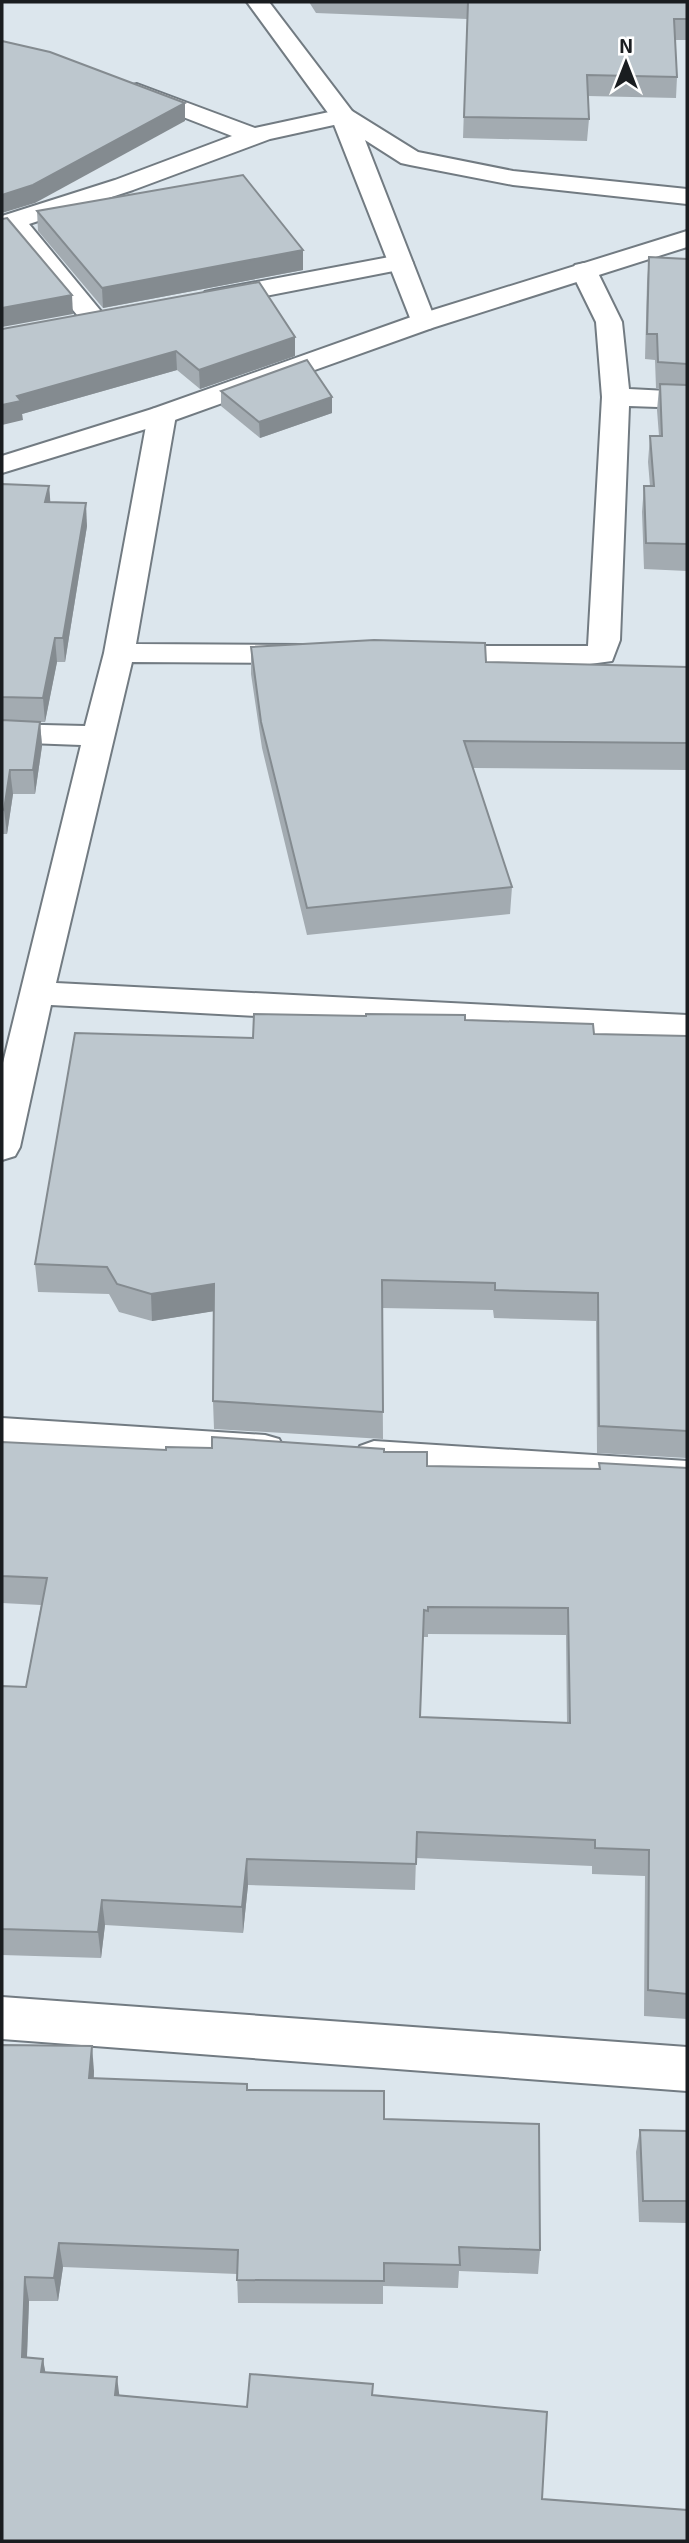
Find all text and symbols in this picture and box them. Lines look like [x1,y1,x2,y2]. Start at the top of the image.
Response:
north arrow [591,28,661,98]
text: N [619,34,633,57]

